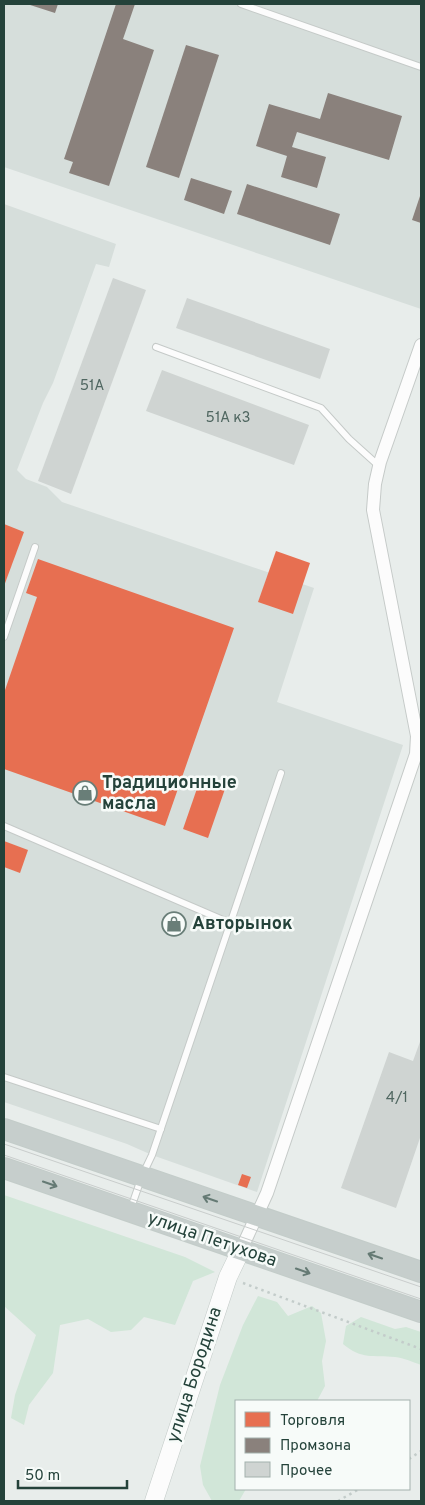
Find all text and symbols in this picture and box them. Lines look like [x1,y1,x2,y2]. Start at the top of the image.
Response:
house number: 51А [80,377,104,396]
house number: 51А к3 [206,409,250,428]
place label: Традиционные масла [102,772,237,816]
shop icon: Традиционные масла [72,780,98,806]
shop icon: Авторынок [161,911,187,937]
place label: Авторынок [192,913,293,936]
house number: 4/1 [386,1089,408,1108]
one-way arrow [42,1180,57,1189]
one-way arrow [202,1194,218,1204]
street label: улица Петухова [144,1207,280,1273]
one-way arrow [367,1251,383,1261]
one-way arrow [294,1267,310,1276]
street label: улица Бородина [162,1304,228,1446]
legend [235,1400,410,1490]
text: Торговля [280,1412,345,1431]
text: Промзона [280,1437,351,1456]
scale bar [18,1458,126,1490]
text: Прочее [280,1462,332,1481]
text: 50 m [25,1467,60,1486]

